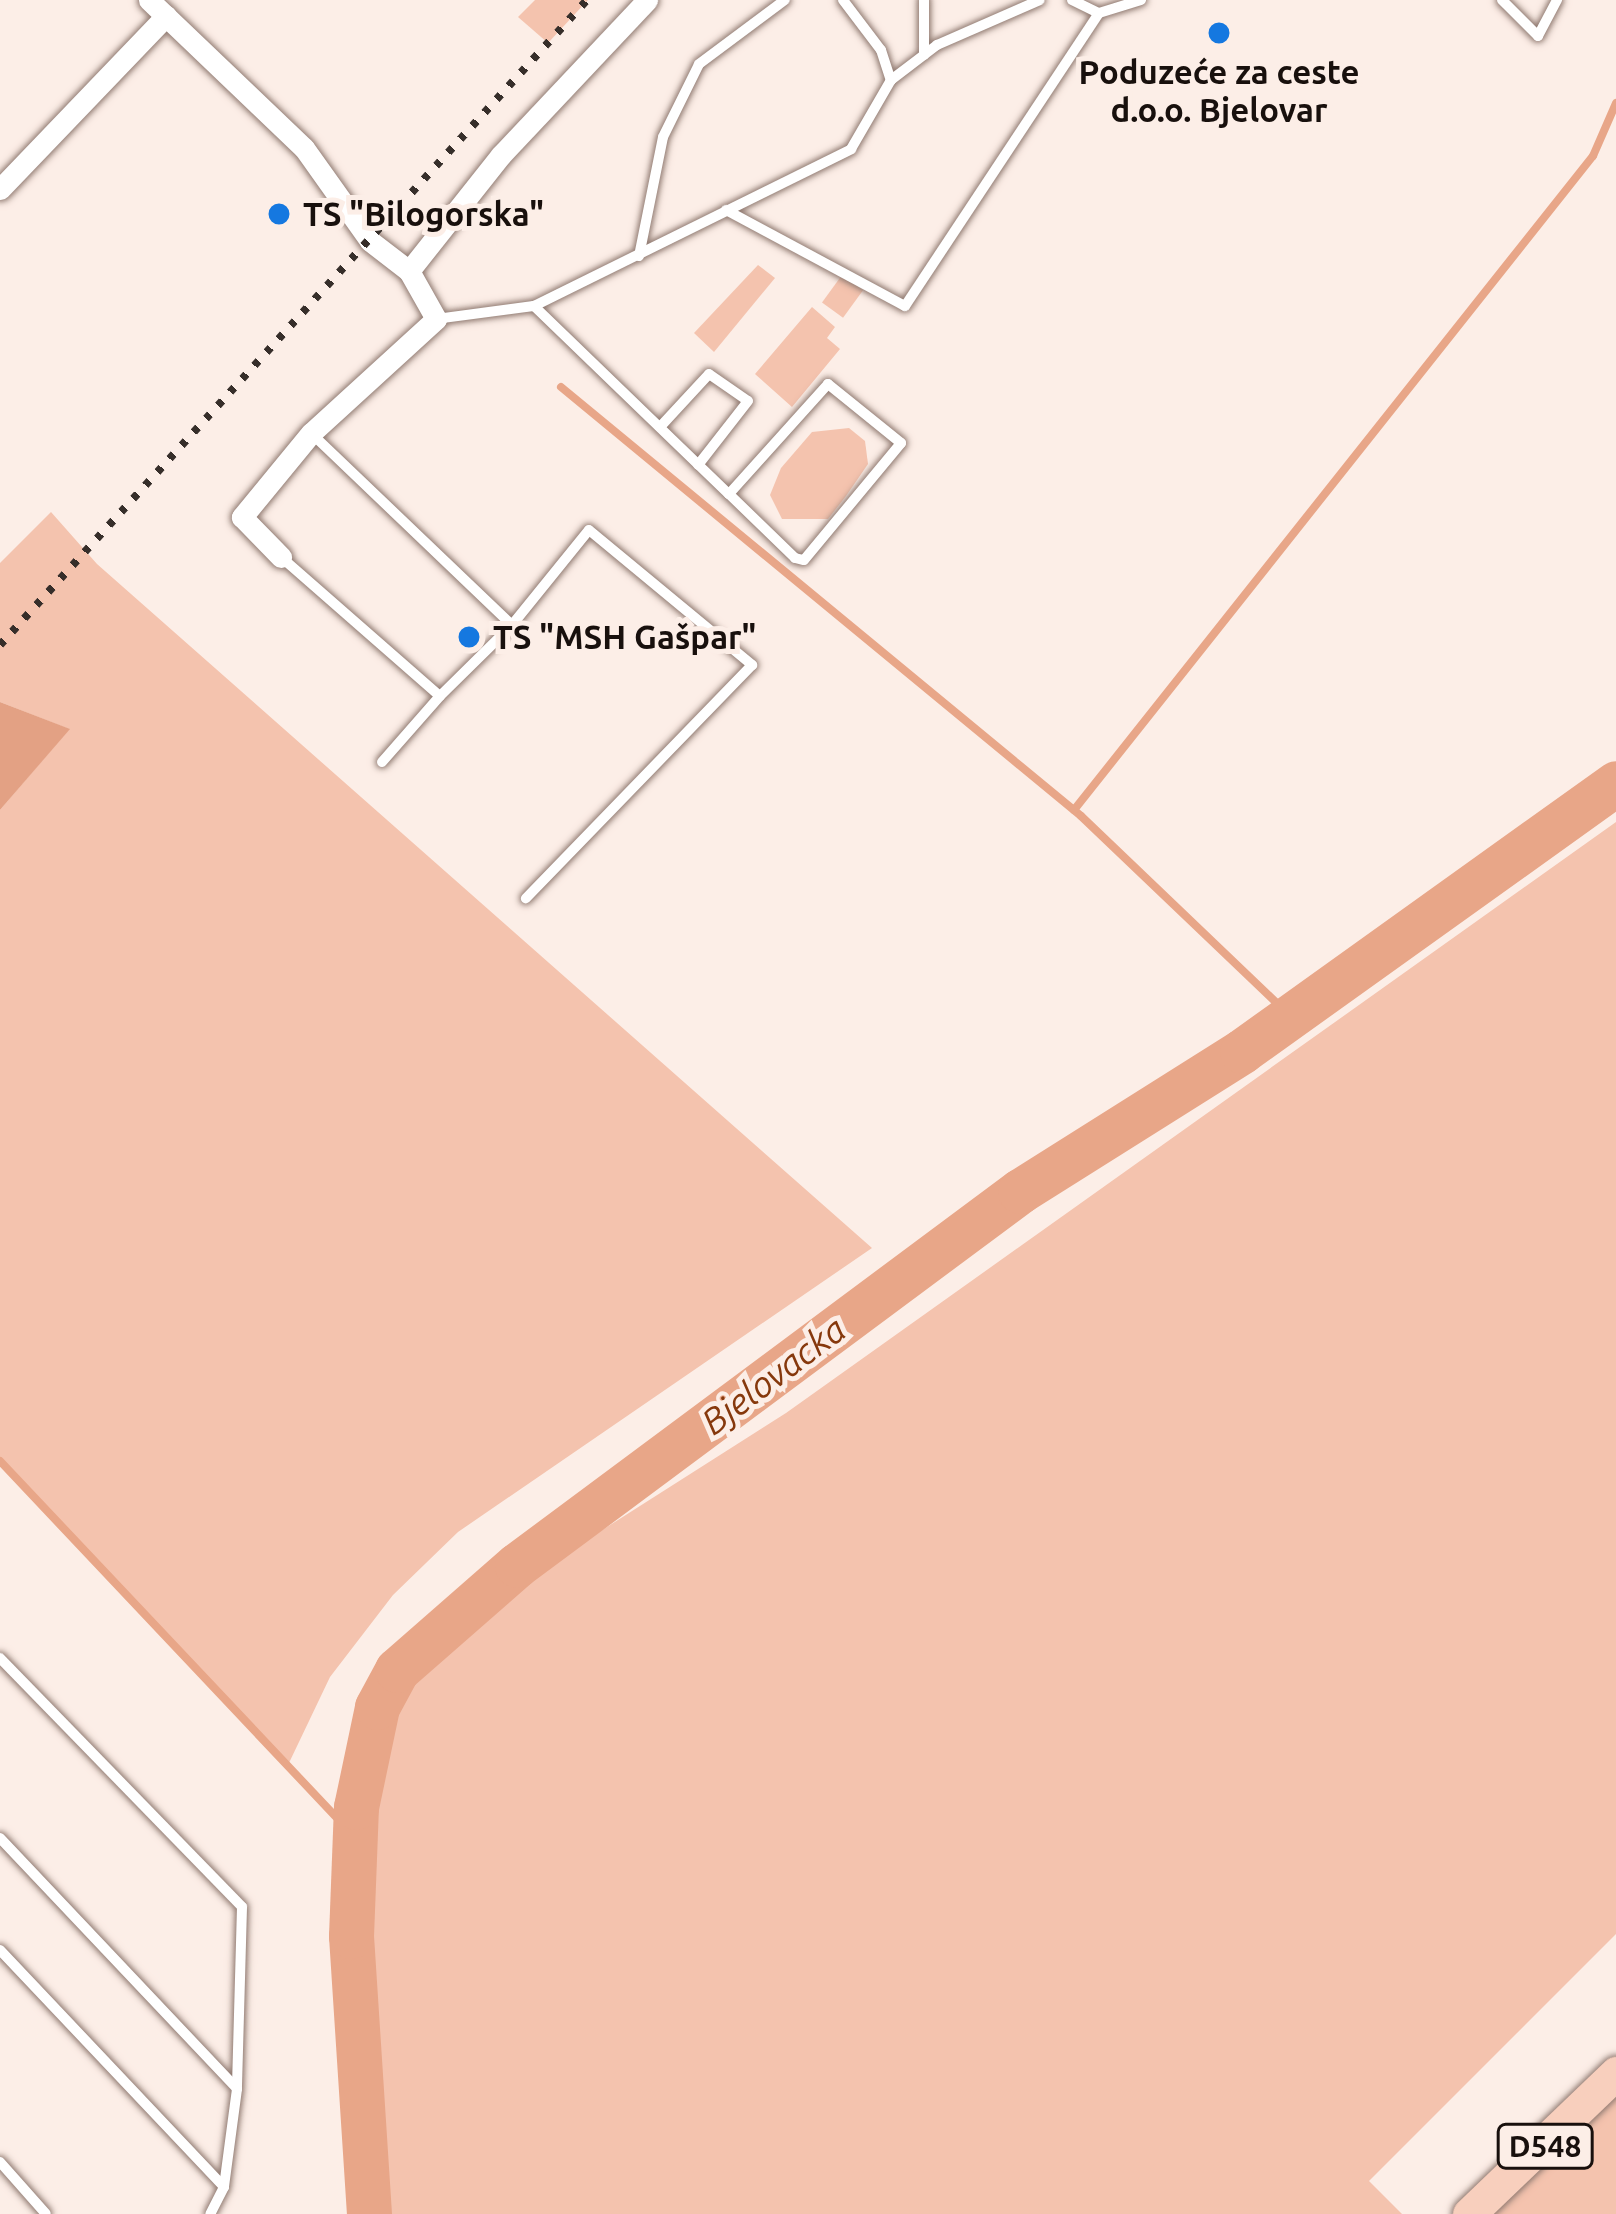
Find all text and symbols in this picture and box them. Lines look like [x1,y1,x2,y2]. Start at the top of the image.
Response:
marker: Poduzeće za ceste d.o.o. Bjelovar [1206,20,1232,46]
place label: Poduzeće za ceste d.o.o. Bjelovar [1079,52,1359,130]
place label: TS "Bilogorska" [303,194,544,234]
marker: TS "Bilogorska" [266,201,292,227]
place label: TS "MSH Gašpar" [493,617,756,657]
marker: TS "MSH Gašpar" [456,624,482,650]
water label: Bjelovacka [692,1307,854,1443]
road number: D548 [1494,2122,1596,2170]

